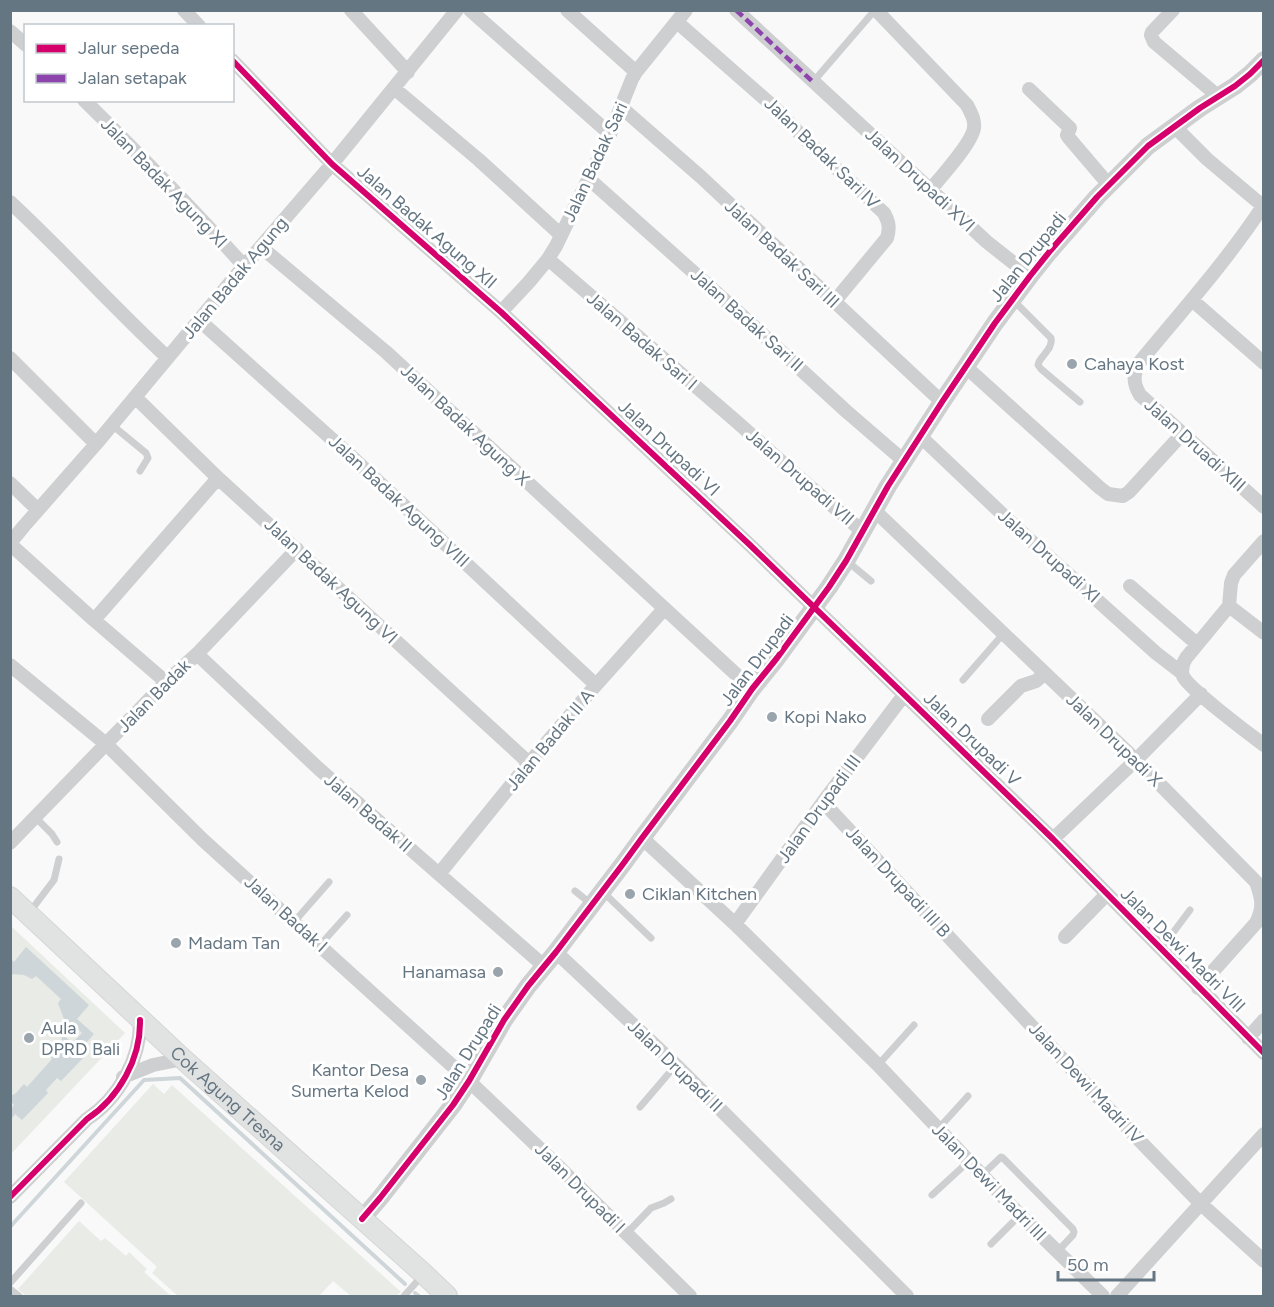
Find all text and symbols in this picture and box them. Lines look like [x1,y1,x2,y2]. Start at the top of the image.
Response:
legend [24,24,234,102]
text: Jalur sepeda [78,37,179,59]
text: Jalan setapak [78,67,187,89]
street label: Jalan Badak Sari IV [760,92,884,214]
street label: Jalan Badak Sari [558,99,632,225]
street label: Jalan Badak Agung XI [96,113,232,253]
street label: Jalan Drupadi XVI [861,124,979,236]
street label: Jalan Badak Agung XII [353,160,501,294]
street label: Jalan Badak Sari III [720,195,844,313]
street label: Jalan Drupadi [985,208,1071,306]
street label: Jalan Badak Agung [178,213,292,343]
street label: Jalan Badak Sari II [686,264,808,376]
street label: Jalan Badak Sari I [582,287,702,395]
place label: Cahaya Kost [1084,353,1185,375]
marker: Cahaya Kost [1065,357,1079,371]
street label: Jalan Badak Agung X [396,360,534,490]
street label: Jalan Druadi XIII [1140,394,1250,496]
street label: Jalan Drupadi VI [614,395,724,501]
street label: Jalan Drupadi VII [742,424,858,530]
street label: Jalan Badak Agung VIII [324,430,474,572]
street label: Jalan Drupadi XI [994,504,1104,608]
street label: Jalan Badak Agung VI [260,514,402,648]
street label: Jalan Drupadi [715,610,799,710]
street label: Jalan Badak [113,655,195,737]
street label: Jalan Badak II A [501,685,599,795]
street label: Jalan Drupadi V [919,687,1025,791]
street label: Jalan Drupadi X [1062,689,1166,791]
place label: Kopi Nako [784,706,867,728]
marker: Kopi Nako [765,710,779,724]
street label: Jalan Drupadi III [772,751,866,867]
street label: Jalan Badak II [320,769,416,857]
street label: Jalan Drupadi III B [841,822,955,942]
street label: Jalan Badak I [240,871,332,957]
place label: Ciklan Kitchen [642,883,757,905]
street label: Jalan Dewi Madri VIII [1116,883,1250,1017]
marker: Ciklan Kitchen [623,887,637,901]
place label: Madam Tan [188,932,280,954]
marker: Madam Tan [169,936,183,950]
place label: Hanamasa [402,961,486,983]
marker: Hanamasa [491,965,505,979]
street label: Jalan Drupadi [430,1000,506,1104]
street label: Jalan Drupadi II [623,1015,727,1117]
place label: Aula DPRD Bali [41,1017,120,1060]
street label: Jalan Dewi Madri IV [1024,1018,1148,1149]
marker: Aula DPRD Bali [22,1031,36,1045]
street label: Cok Agung Tresna [166,1042,290,1156]
place label: Kantor Desa Sumerta Kelod [291,1059,409,1102]
marker: Kantor Desa Sumerta Kelod [414,1073,428,1087]
street label: Jalan Dewi Madri III [927,1119,1051,1245]
street label: Jalan Drupadi I [530,1138,630,1238]
scale bar [1058,1244,1154,1282]
text: 50 m [1067,1254,1109,1276]

